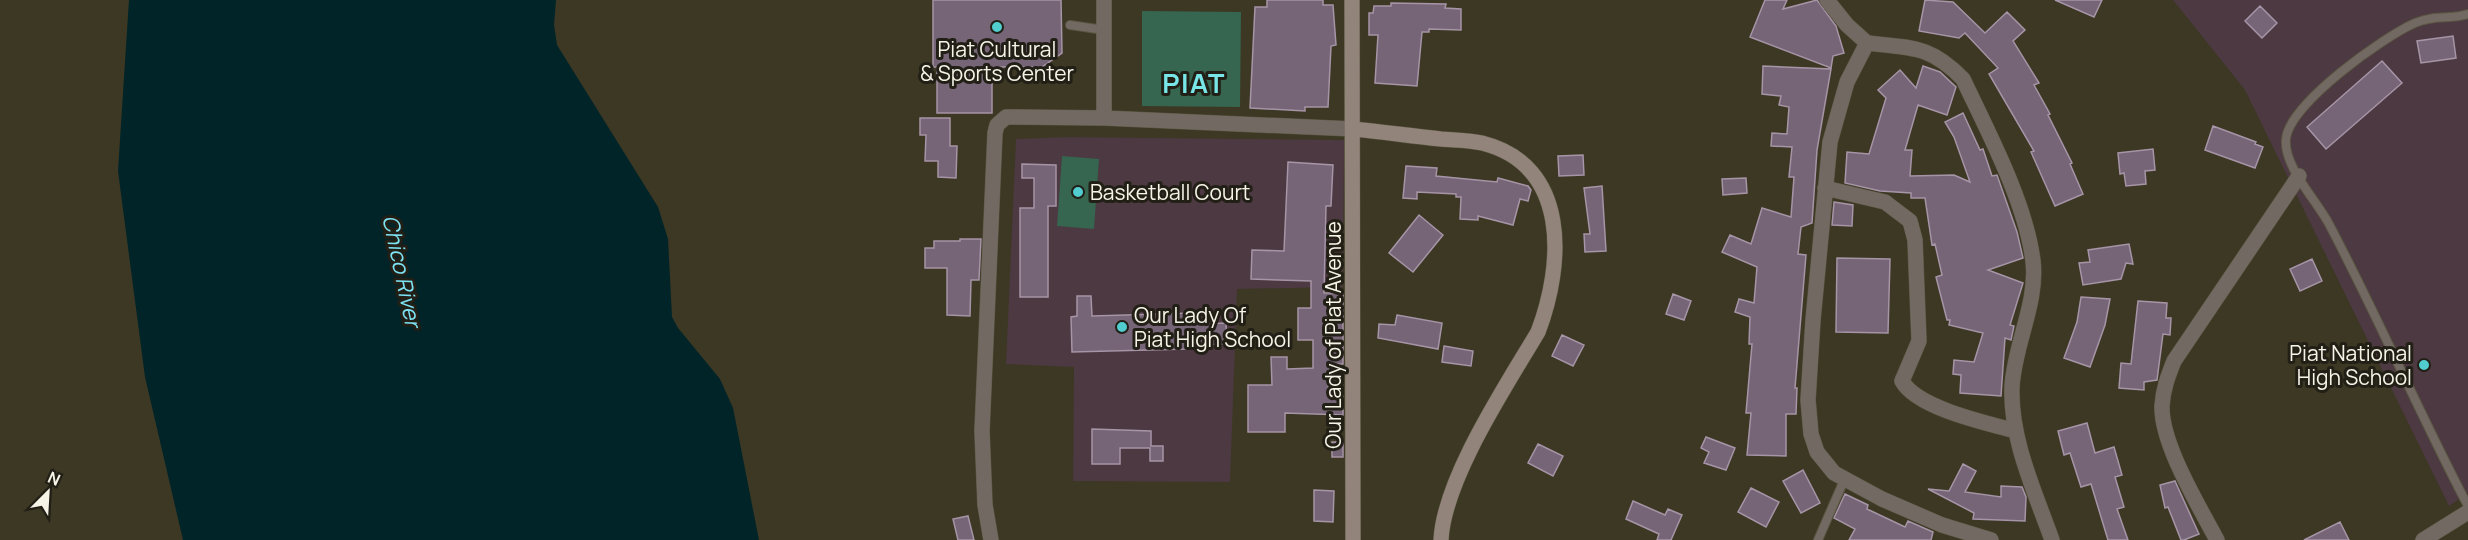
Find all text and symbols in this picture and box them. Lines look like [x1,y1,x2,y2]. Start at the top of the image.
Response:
marker: Piat Cultural & Sports Center [990,20,1004,34]
place label: Piat Cultural & Sports Center [920,35,1075,87]
district label: PIAT [1162,64,1226,101]
place label: Basketball Court [1090,178,1250,206]
marker: Basketball Court [1071,185,1085,199]
water label: Chico River [376,212,429,333]
street label: Our Lady of Piat Avenue [1319,221,1347,449]
place label: Our Lady Of Piat High School [1134,301,1291,353]
marker: Our Lady Of Piat High School [1115,320,1129,334]
place label: Piat National High School [2289,339,2412,391]
marker: Piat National High School [2417,358,2431,372]
north arrow [18,462,78,522]
text: N [44,466,64,491]

